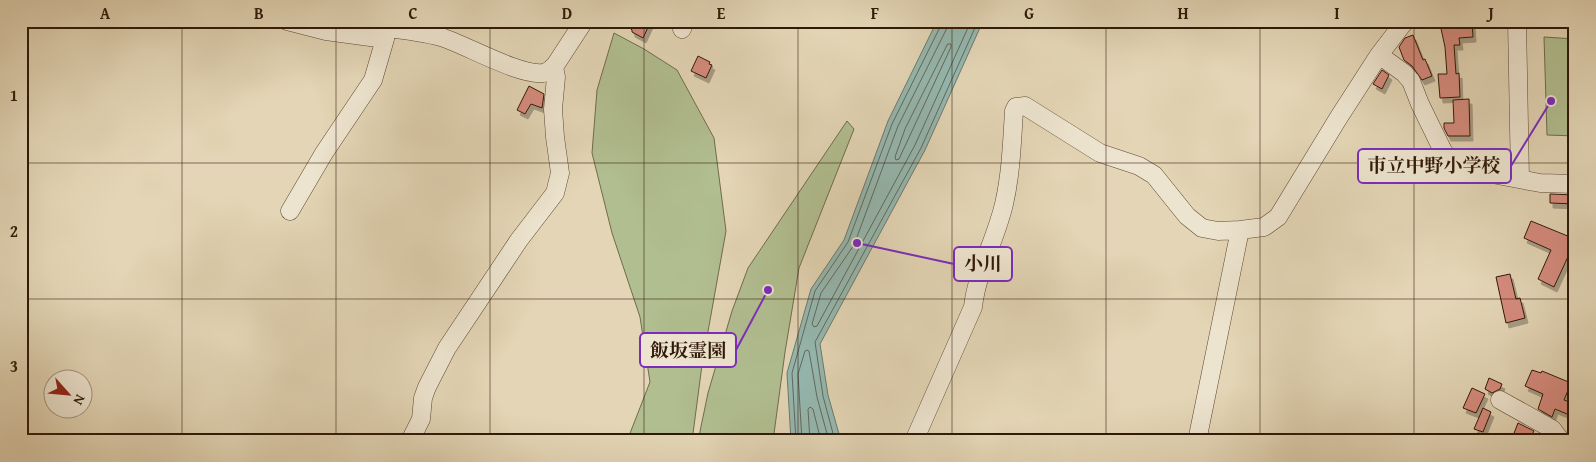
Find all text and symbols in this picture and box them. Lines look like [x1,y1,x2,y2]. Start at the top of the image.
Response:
text: A [100,1,111,25]
text: B [254,1,264,25]
text: C [408,1,418,25]
text: D [562,1,572,25]
text: E [717,1,726,25]
text: F [871,1,879,25]
text: G [1024,1,1034,25]
text: H [1177,1,1189,25]
text: I [1334,1,1340,25]
text: J [1485,1,1494,25]
text: 1 [10,83,18,107]
callout: 市立中野小学校 [1358,149,1511,183]
text: 市立中野小学校 [1367,151,1501,179]
text: 2 [10,219,18,243]
callout: 小川 [954,247,1012,281]
text: 小川 [964,249,1002,277]
callout: 飯坂霊園 [640,333,736,367]
text: 飯坂霊園 [650,336,726,364]
text: 3 [10,354,18,378]
north arrow [42,370,92,420]
text: N [68,391,91,409]

